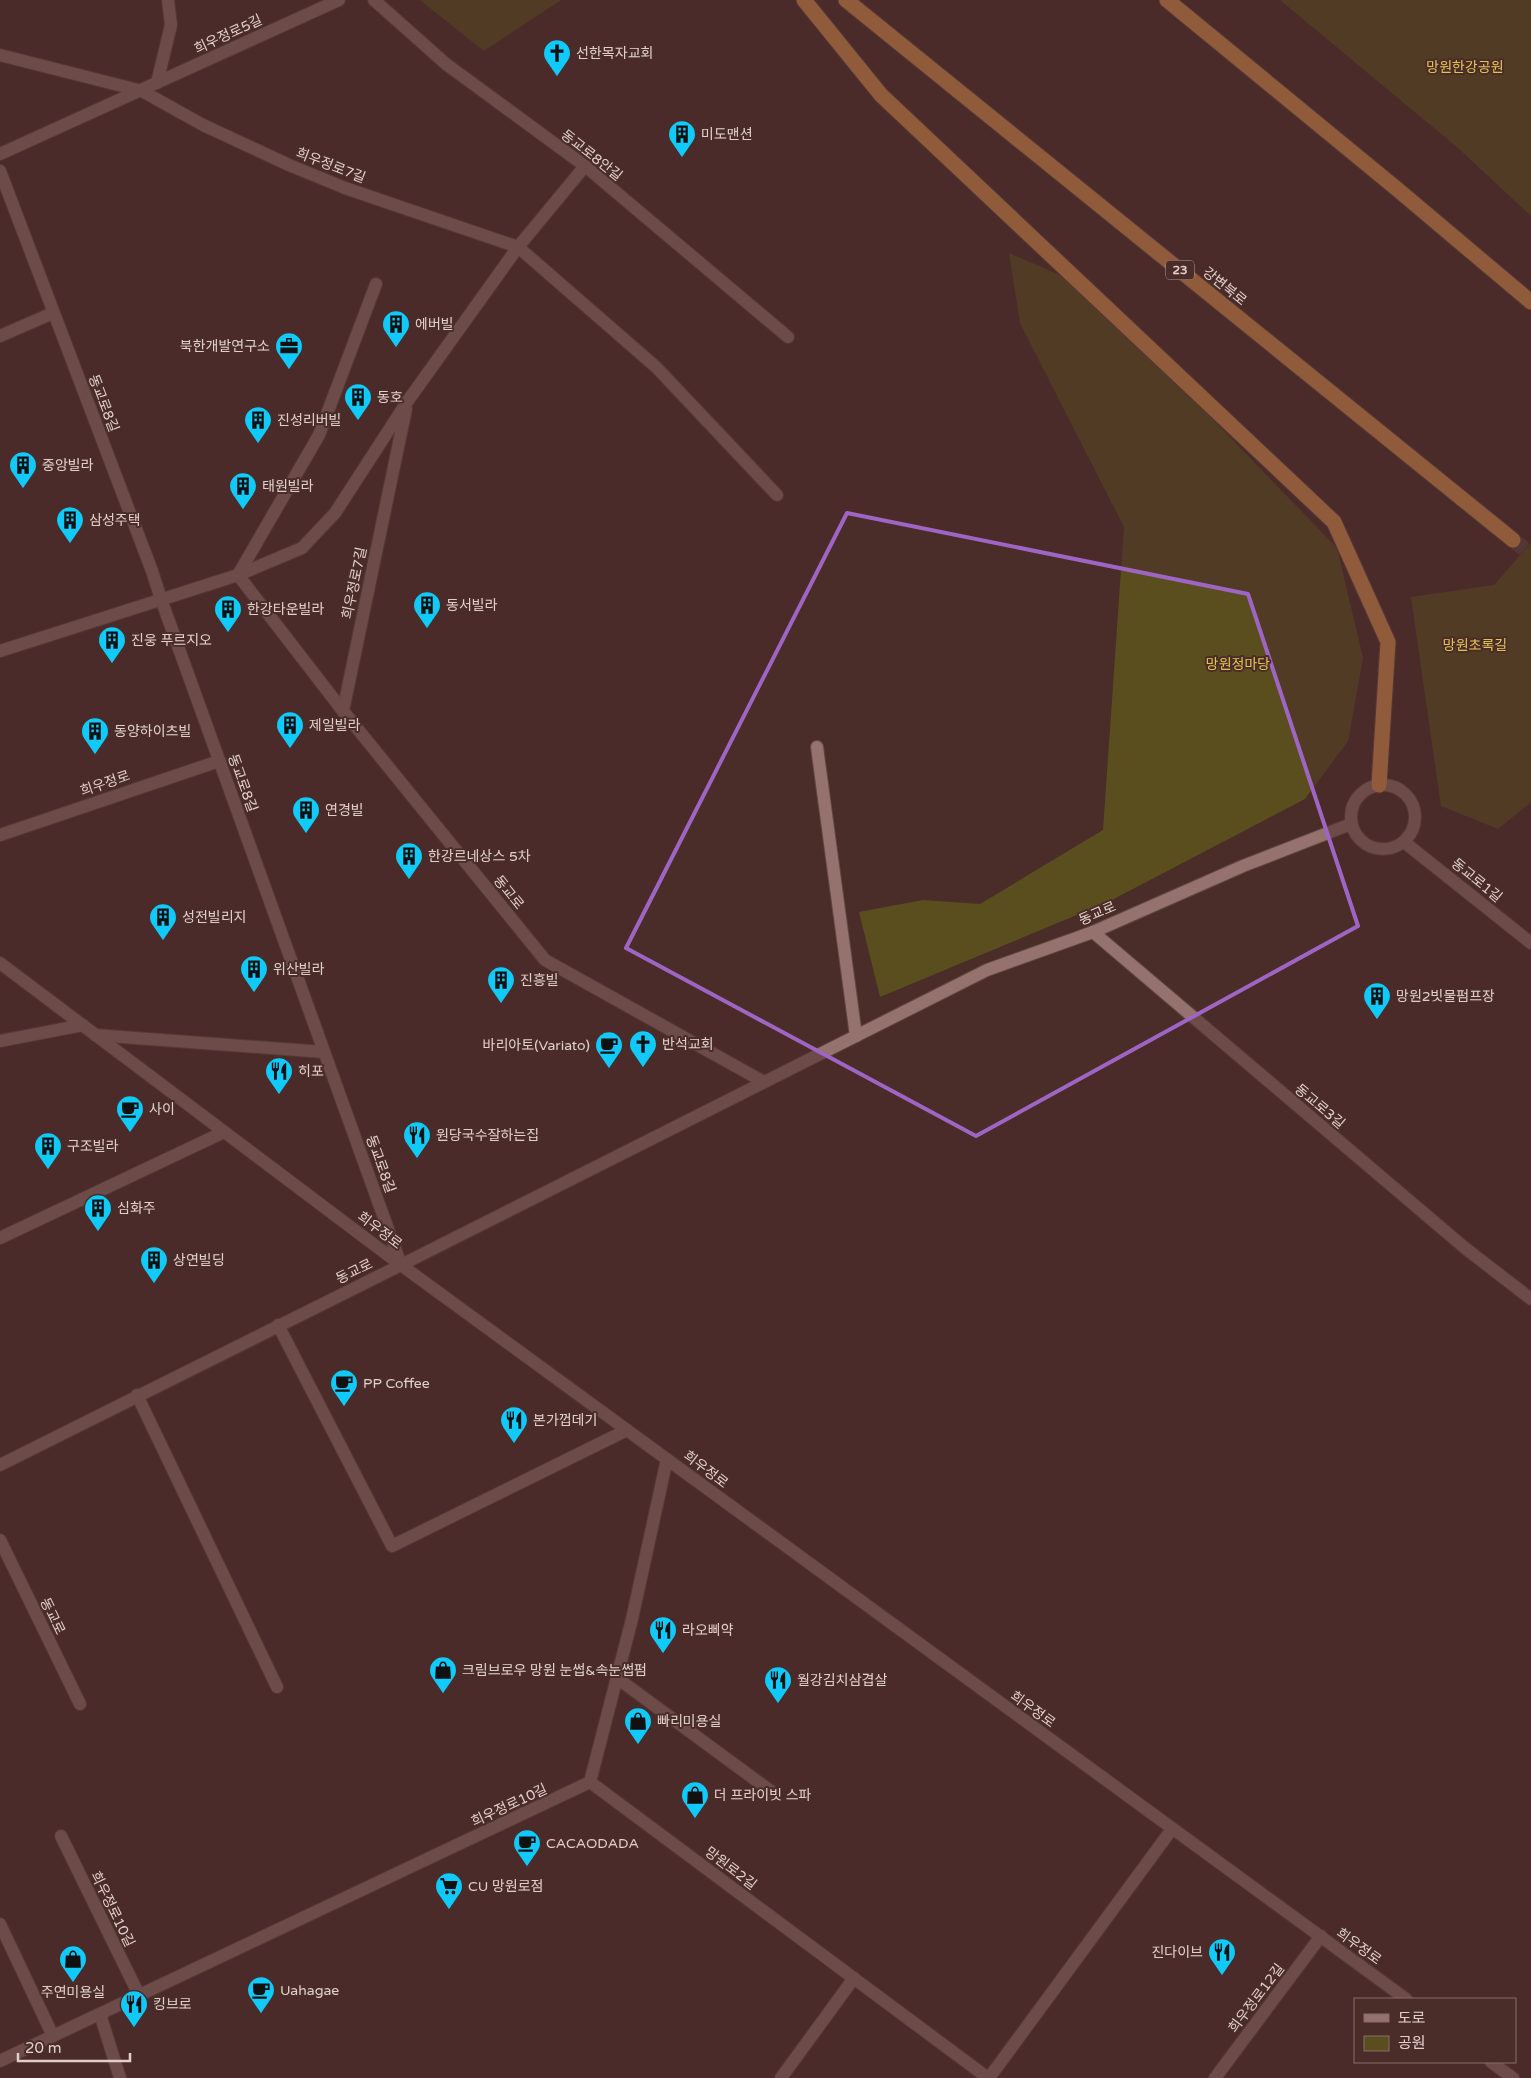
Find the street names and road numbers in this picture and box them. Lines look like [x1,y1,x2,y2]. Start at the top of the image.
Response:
street label: 희우정로5길 [191,11,265,58]
street label: 동교로8안길 [558,126,626,185]
street label: 희우정로7길 [294,144,368,187]
road number: 23 [1166,260,1194,280]
street label: 강변북로 [1199,264,1250,309]
street label: 동교로8길 [85,372,122,434]
street label: 희우정로7길 [339,546,370,621]
street label: 동교로8길 [224,752,261,814]
street label: 희우정로 [78,767,132,800]
street label: 동교로1길 [1448,855,1505,906]
street label: 동교로 [490,872,527,913]
street label: 동교로 [1076,898,1118,929]
street label: 동교로3길 [1291,1080,1348,1132]
street label: 동교로8길 [362,1133,399,1195]
street label: 희우정로 [354,1208,405,1253]
street label: 동교로 [333,1255,375,1288]
street label: 희우정로 [680,1447,731,1492]
street label: 동교로 [36,1595,69,1637]
street label: 희우정로 [1007,1687,1059,1731]
street label: 희우정로10길 [468,1780,550,1830]
street label: 망원로2길 [701,1843,760,1893]
street label: 희우정로10길 [87,1869,138,1950]
street label: 희우정로 [1333,1924,1385,1968]
street label: 희우정로12길 [1225,1960,1288,2036]

